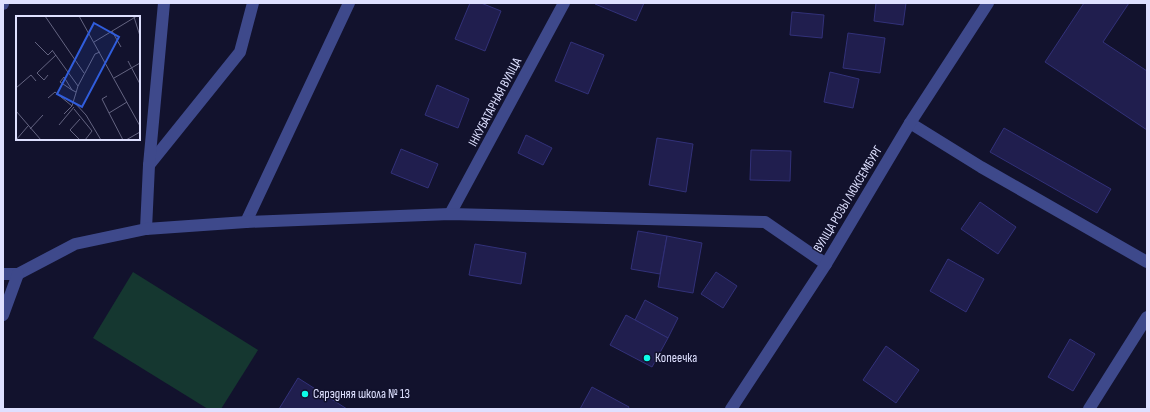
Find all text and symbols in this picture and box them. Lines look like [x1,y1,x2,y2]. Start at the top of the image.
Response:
inset map [16,16,140,140]
street label: ІНКУБАТАРНАЯ ВУЛІЦА [465,55,525,149]
street label: ВУЛІЦА РОЗЫ ЛЮКСЕМБУРГ [810,143,886,255]
place label: Копеечка [655,350,697,366]
marker: Копеечка [642,353,652,363]
place label: Сярэдняя школа № 13 [313,386,410,402]
marker: Сярэдняя школа № 13 [300,389,310,399]

